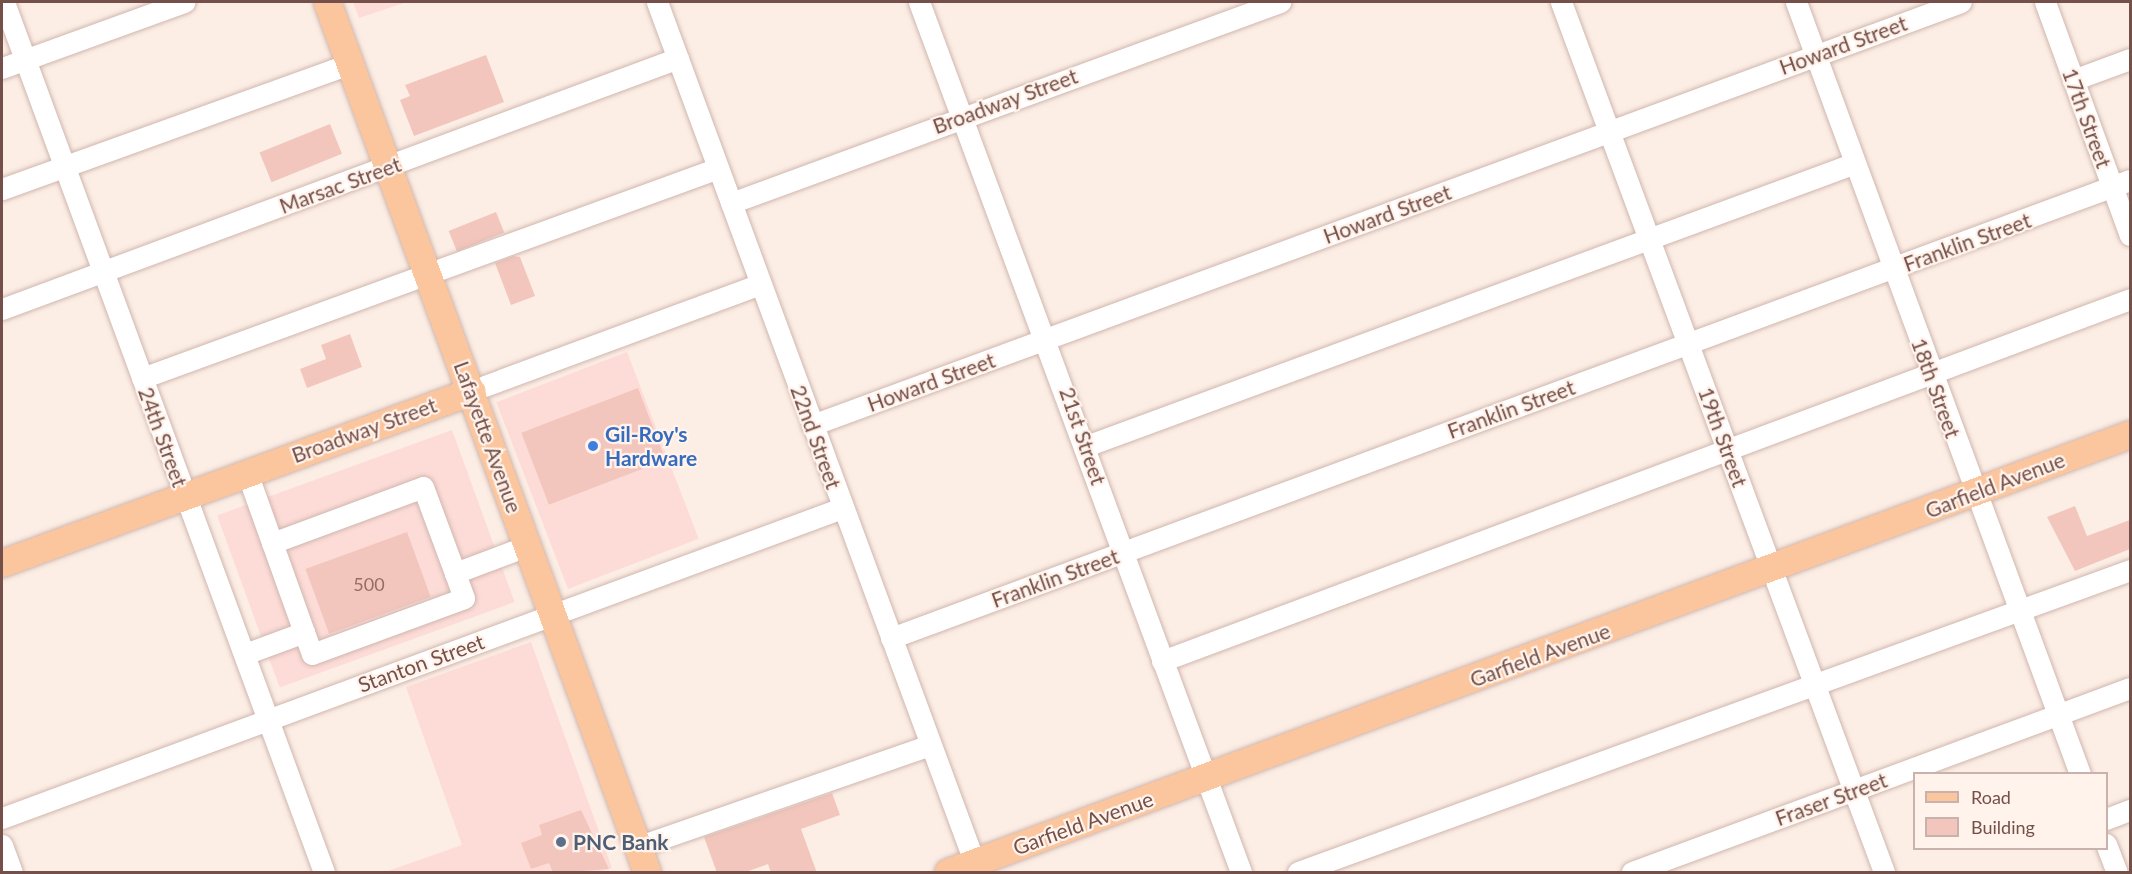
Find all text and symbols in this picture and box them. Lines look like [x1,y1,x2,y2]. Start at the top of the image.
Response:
street label: Howard Street [1776,10,1910,80]
street label: Broadway Street [929,63,1081,139]
street label: 17th Street [2057,65,2117,171]
street label: Marsac Street [276,151,404,219]
street label: Howard Street [1320,179,1454,249]
street label: Franklin Street [1900,207,2034,277]
street label: 18th Street [1906,335,1966,441]
street label: Howard Street [864,347,998,417]
street label: Lafayette Avenue [449,357,527,517]
street label: Franklin Street [1444,374,1578,444]
street label: 22nd Street [786,382,846,492]
street label: 24th Street [133,384,193,490]
street label: 21st Street [1055,384,1111,488]
street label: 19th Street [1693,384,1753,490]
street label: Broadway Street [288,392,440,468]
place label: Gil-Roy's Hardware [605,421,697,471]
marker: Gil-Roy's Hardware [586,439,600,453]
street label: Garfield Avenue [1921,447,2069,523]
street label: Franklin Street [988,543,1122,613]
house number: 500 [353,573,385,595]
street label: Garfield Avenue [1466,618,1614,692]
street label: Stanton Street [355,629,487,697]
street label: Fraser Street [1772,767,1890,831]
legend [1913,772,2108,850]
street label: Garfield Avenue [1009,786,1157,860]
text: Road [1971,786,2011,808]
text: Building [1971,816,2035,838]
place label: PNC Bank [573,829,669,855]
marker: PNC Bank [554,835,568,849]

